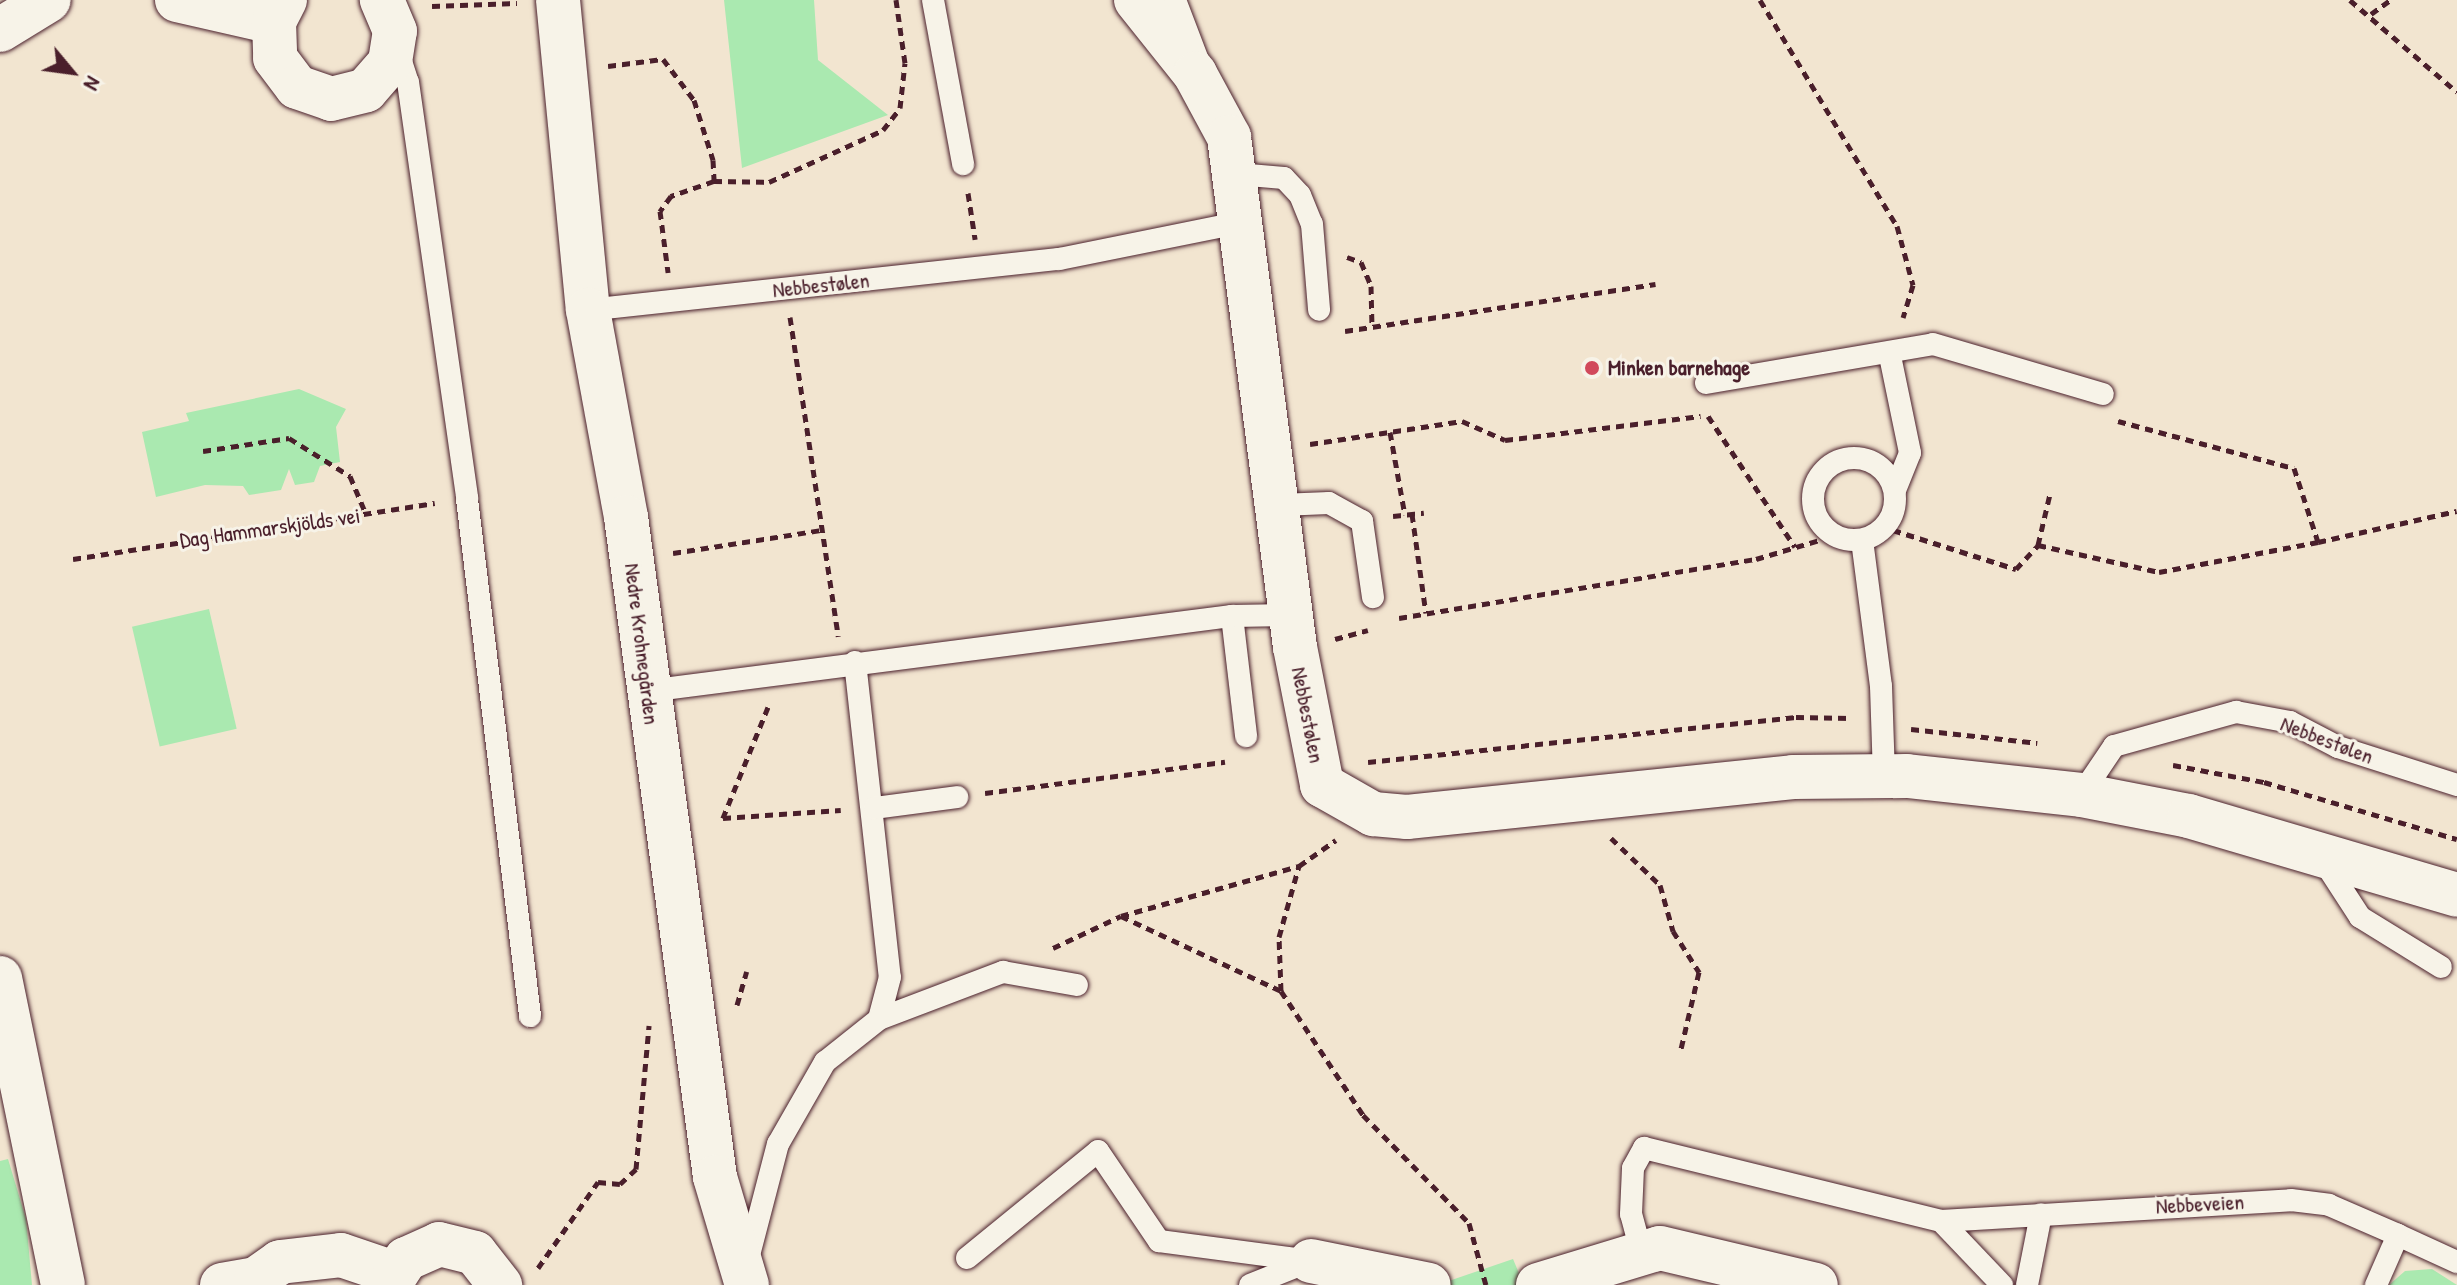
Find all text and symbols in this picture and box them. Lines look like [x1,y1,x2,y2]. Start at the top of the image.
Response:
north arrow [32,32,112,112]
text: N [77,71,109,96]
street label: Nebbestølen [771,267,871,303]
place label: Minken barnehage [1608,355,1750,381]
marker: Minken barnehage [1583,359,1601,377]
street label: Dag Hammarskjölds vei [178,502,362,554]
street label: Nedre Krohnegården [619,562,665,726]
street label: Nebbestølen [1286,665,1330,765]
street label: Nebbestølen [2277,710,2377,770]
street label: Nebbeveien [2155,1189,2245,1219]

